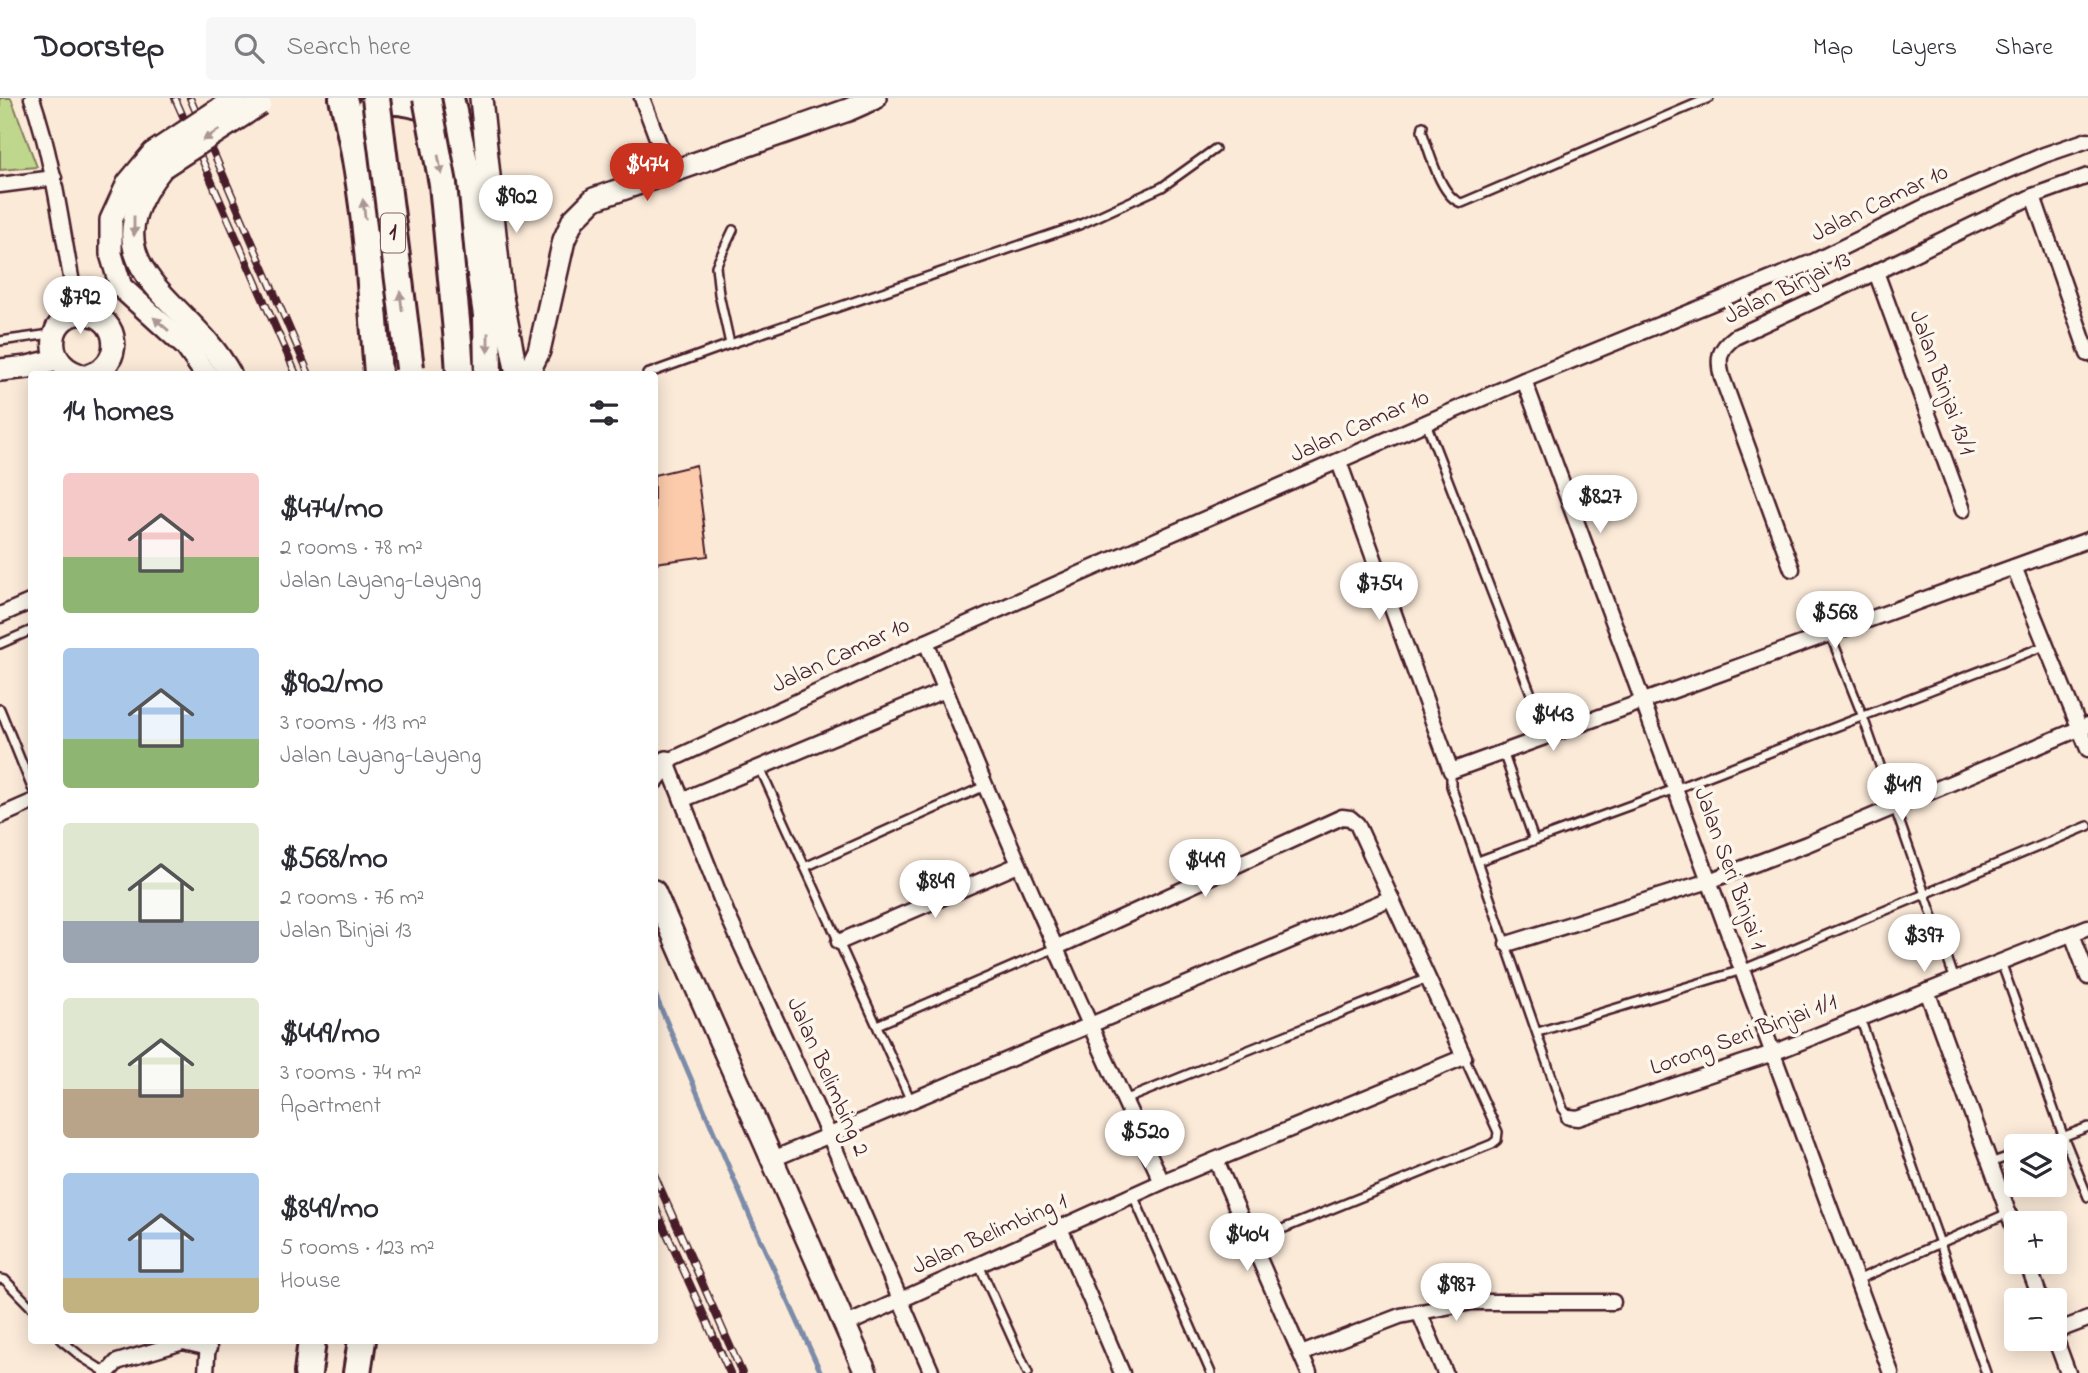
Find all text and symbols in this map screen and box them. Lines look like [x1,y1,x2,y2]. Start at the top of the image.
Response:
search box [206,17,696,80]
text: Doorstep [35,24,164,72]
icon: search [230,29,268,67]
text: Search here [286,29,411,67]
text: Map [1813,31,1853,66]
text: Layers [1891,31,1957,66]
text: Share [1995,31,2053,66]
one-way arrow [202,129,221,142]
pin: $474 [606,144,688,203]
text: $474 [626,149,668,182]
one-way arrow [435,154,446,176]
street label: Jalan Camar 10 [1806,156,1954,252]
pin: $902 [475,176,557,235]
text: $902 [495,181,537,214]
one-way arrow [358,198,369,220]
road number: 1 [381,214,405,252]
one-way arrow [128,216,140,238]
street label: Jalan Binjai 13 [1719,243,1857,335]
pin: $792 [39,276,121,336]
text: $792 [59,282,101,315]
one-way arrow [396,290,407,312]
street label: Jalan Binjai 13/1 [1898,305,1984,461]
one-way arrow [153,317,170,333]
one-way arrow [482,332,494,354]
street label: Jalan Camar 10 [1285,381,1435,473]
text: 14 homes [63,391,174,435]
icon: filters [585,394,623,432]
pin: $827 [1559,476,1641,535]
text: $827 [1578,481,1622,514]
text: $474/mo [280,488,383,532]
icon: home [119,501,203,585]
text: 2 rooms · 78 m² [280,532,423,565]
pin: $754 [1338,562,1420,622]
text: Jalan Layang-Layang [280,565,481,598]
text: $754 [1356,568,1402,601]
pin: $568 [1794,592,1876,651]
text: $568 [1812,597,1858,630]
street label: Jalan Camar 10 [766,609,916,703]
text: $902/mo [280,663,383,707]
icon: home [119,676,203,760]
pin: $443 [1512,694,1594,753]
text: $443 [1532,699,1574,732]
text: 3 rooms · 113 m² [280,707,427,740]
text: Jalan Layang-Layang [280,740,481,773]
pin: $419 [1861,764,1943,823]
text: $419 [1883,769,1921,802]
street label: Jalan Seri Binjai 1 [1683,782,1775,956]
text: $568/mo [280,838,388,882]
pin: $449 [1164,840,1246,899]
text: $449 [1185,845,1225,878]
icon: home [119,851,203,935]
pin: $849 [894,860,976,920]
text: $849 [916,866,954,899]
text: 2 rooms · 76 m² [280,882,424,915]
pin: $397 [1883,914,1965,974]
text: Jalan Binjai 13 [280,915,412,948]
text: $397 [1904,920,1944,953]
street label: Lorong Seri Binjai 1/1 [1645,986,1843,1086]
street label: Jalan Belimbing 2 [776,992,878,1162]
text: $449/mo [280,1013,380,1057]
icon: home [119,1026,203,1110]
text: 3 rooms · 74 m² [280,1057,422,1090]
text: Apartment [280,1090,381,1123]
pin: $520 [1104,1110,1186,1170]
text: $520 [1121,1116,1169,1149]
map controls [2004,1134,2067,1351]
button: layers [2004,1134,2067,1197]
street label: Jalan Belimbing 1 [907,1185,1074,1285]
text: $849/mo [280,1188,379,1232]
icon: home [119,1201,203,1285]
button: + [2004,1211,2067,1274]
pin: $404 [1206,1214,1288,1273]
text: $404 [1226,1219,1268,1252]
text: 5 rooms · 123 m² [280,1232,435,1265]
pin: $987 [1415,1264,1497,1323]
text: House [280,1265,340,1298]
text: $987 [1437,1269,1475,1302]
button: − [2004,1288,2067,1351]

